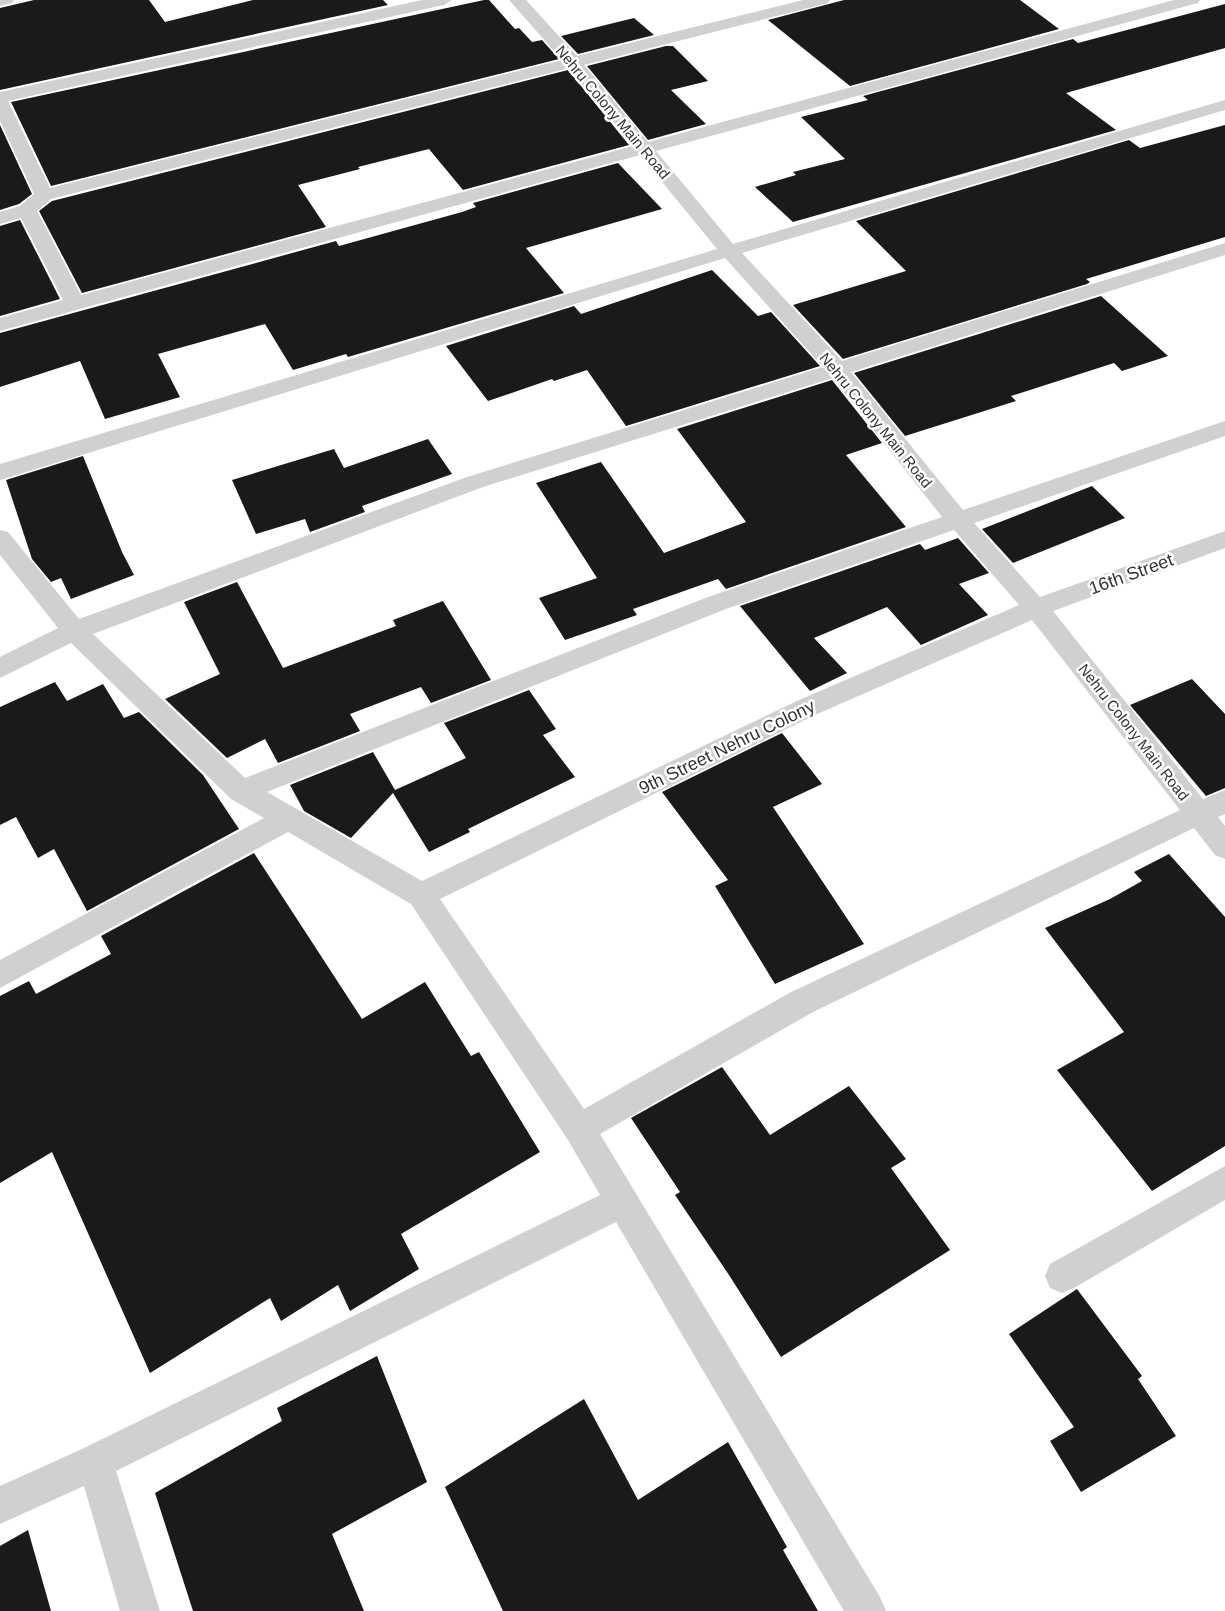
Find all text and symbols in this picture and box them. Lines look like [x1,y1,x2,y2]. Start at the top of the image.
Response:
street label: Nehru Colony Main Road [552,42,674,182]
street label: Nehru Colony Main Road [816,349,936,491]
street label: 16th Street [1086,550,1176,598]
street label: Nehru Colony Main Road [1075,660,1193,804]
street label: 9th Street Nehru Colony [636,696,818,798]

